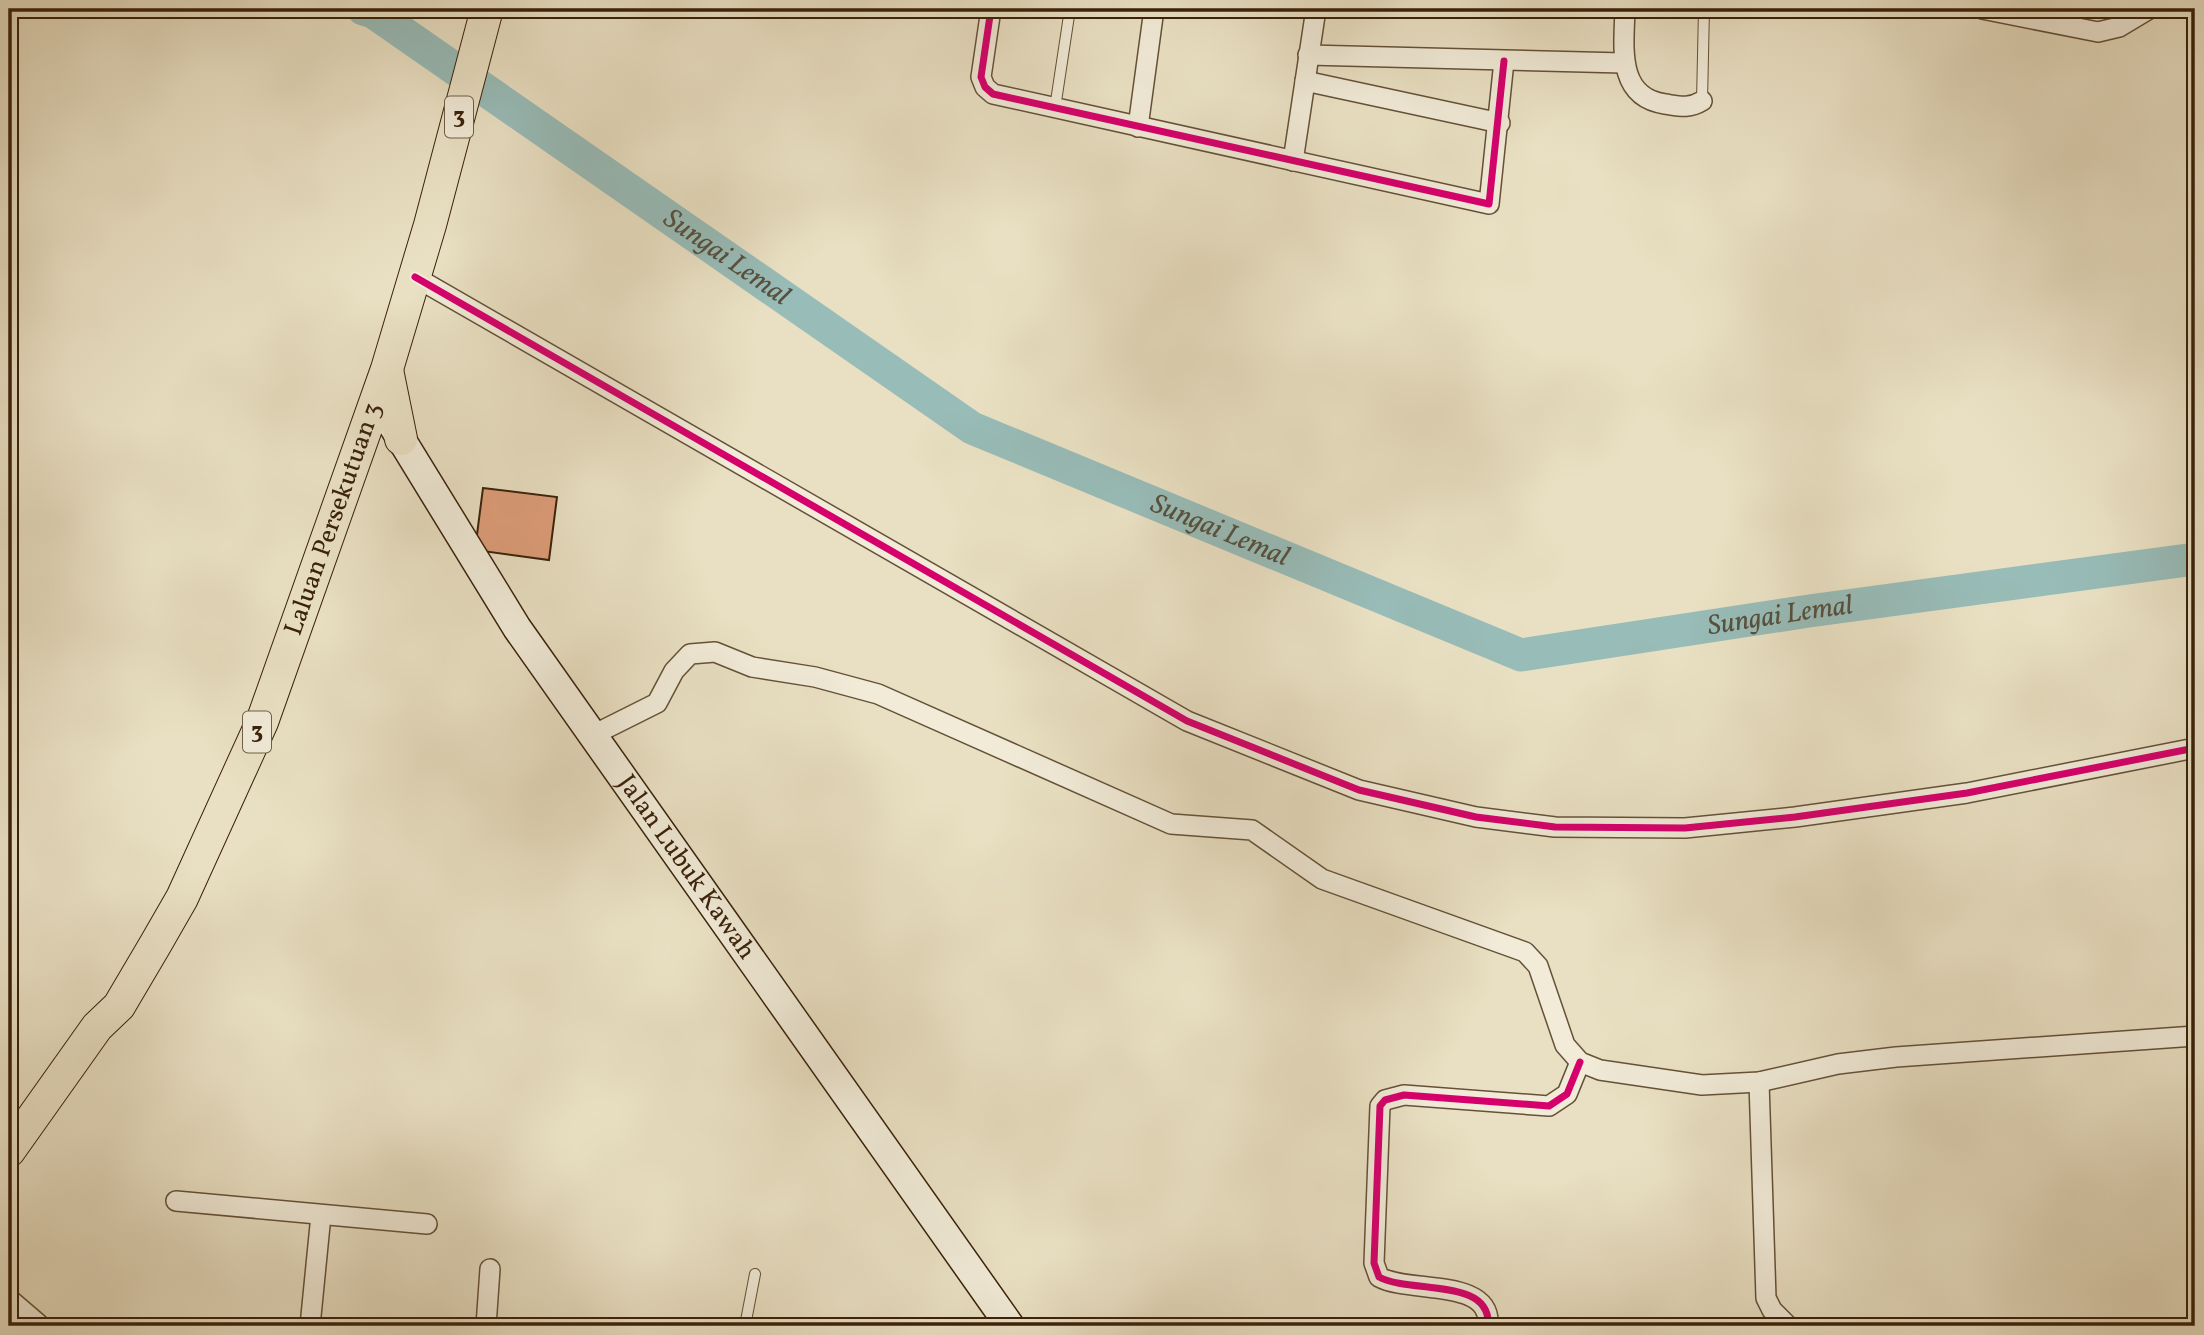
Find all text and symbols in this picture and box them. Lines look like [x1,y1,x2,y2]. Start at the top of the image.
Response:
road number: 3 [445,96,473,138]
water label: Sungai Lemal [655,200,798,315]
street label: Laluan Persekutuan 3 [276,398,392,640]
water label: Sungai Lemal [1145,484,1295,577]
water label: Sungai Lemal [1705,586,1855,646]
road number: 3 [243,712,271,752]
street label: Jalan Lubuk Kawah [608,768,764,967]

